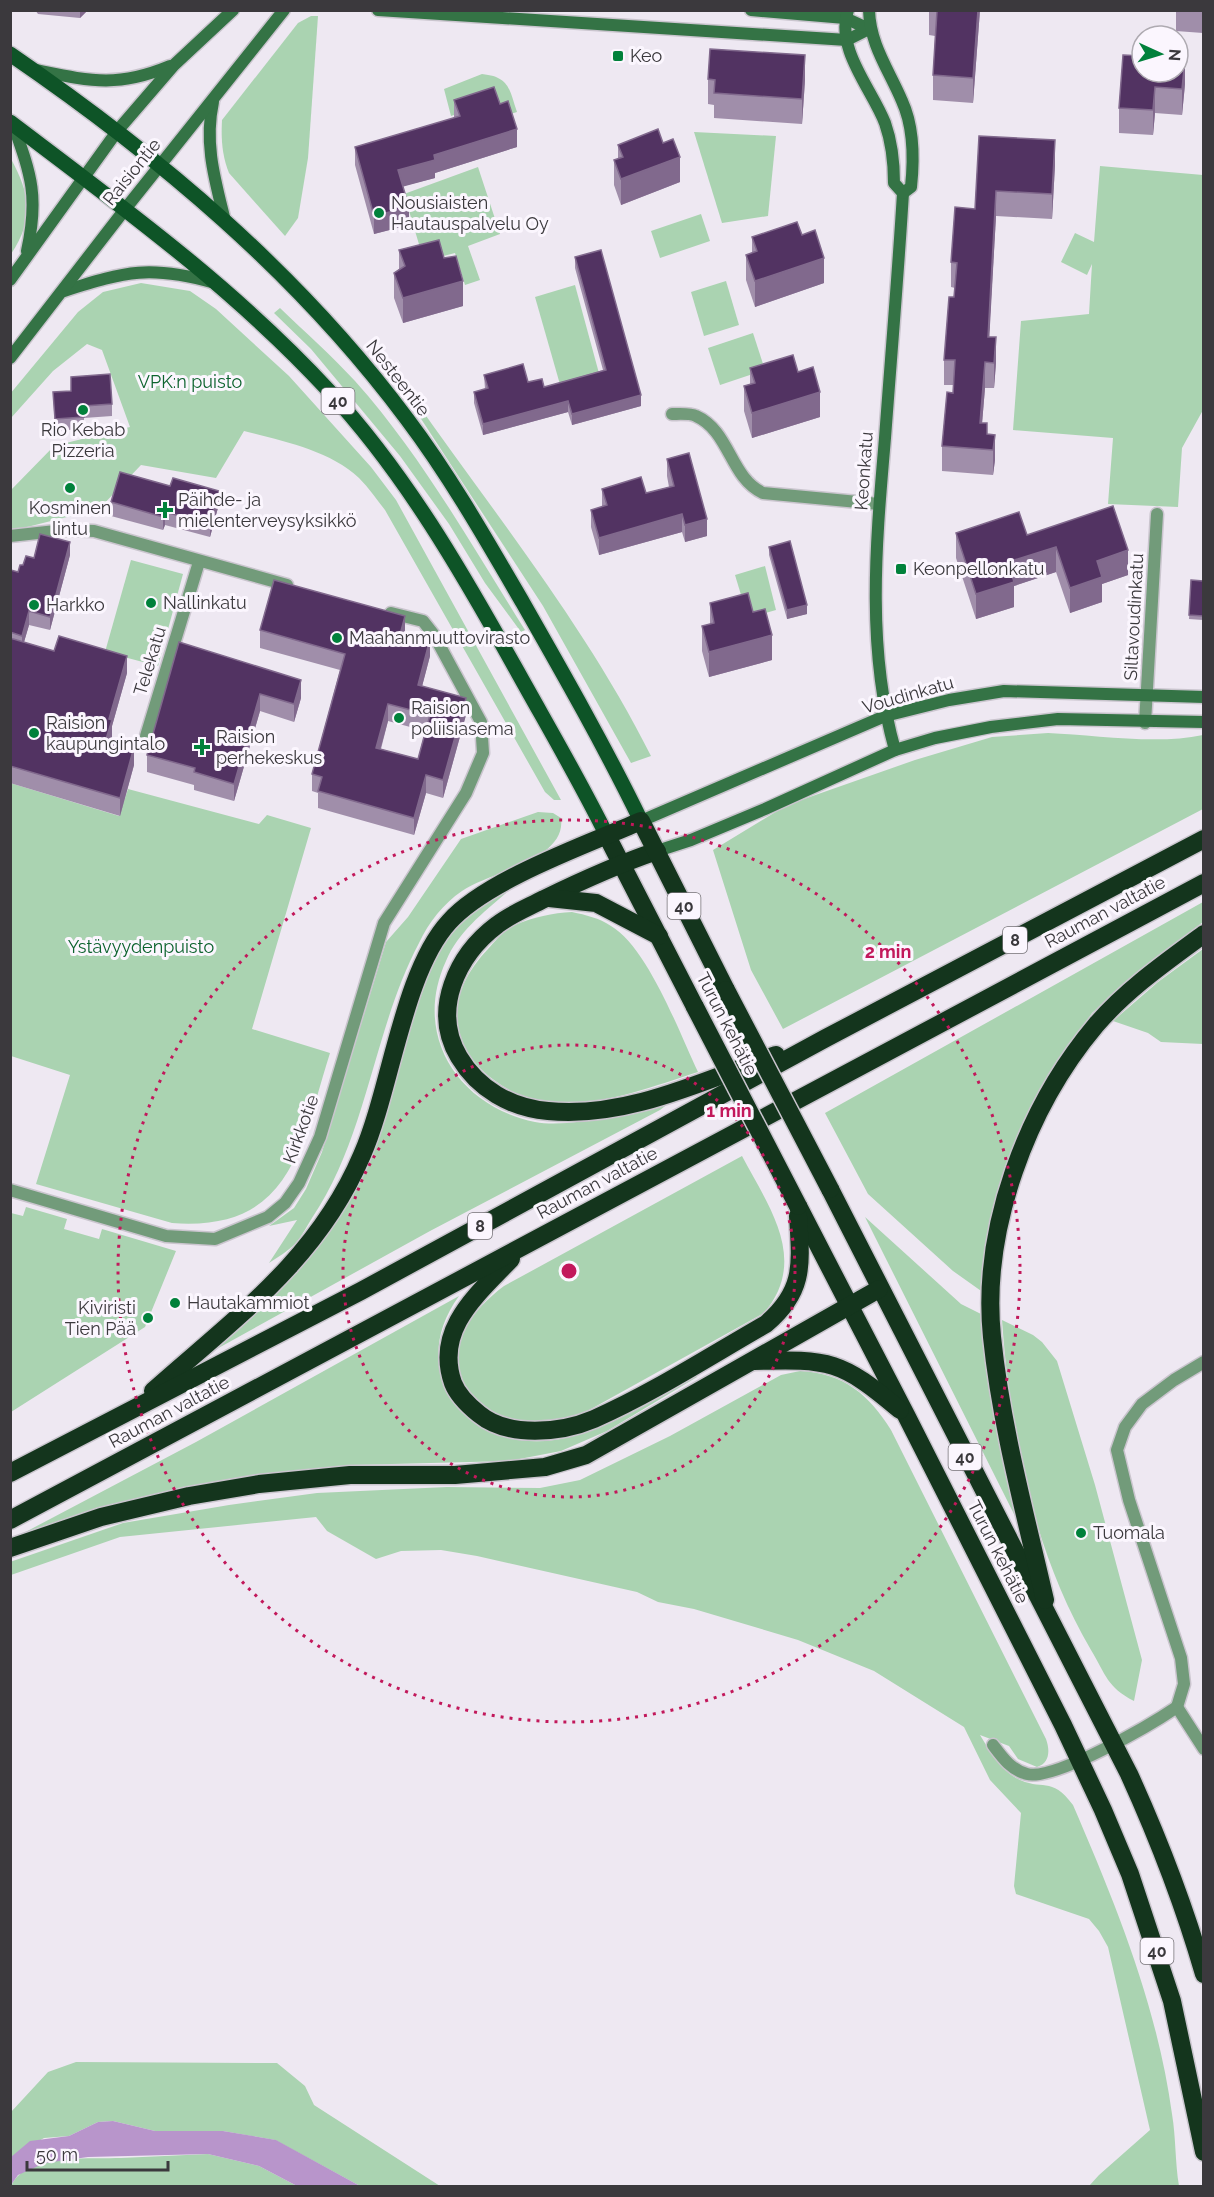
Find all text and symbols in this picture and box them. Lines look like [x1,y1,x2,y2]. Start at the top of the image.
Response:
north arrow [1130,24,1190,84]
place label: Keo [630,45,663,66]
text: N [1165,48,1184,62]
marker: Keo [611,49,625,63]
street label: Raisiontie [98,134,165,209]
place label: Nousiaisten Hautauspalvelu Oy [391,192,549,234]
marker: Nousiaisten Hautauspalvelu Oy [372,206,386,220]
street label: Nesteentie [362,335,435,420]
park label: VPK:n puisto [138,371,243,392]
road number: 40 [322,388,354,414]
marker: Rio Kebab Pizzeria [76,403,90,417]
place label: Rio Kebab Pizzeria [41,419,125,461]
street label: Keonkatu [850,431,877,511]
marker: Kosminen lintu [63,481,77,495]
place label: Päihde- ja mielenterveysyksikkö [178,489,357,531]
place label: Kosminen lintu [29,497,111,539]
marker: Päihde- ja mielenterveysyksikkö [156,501,174,519]
street label: Siltavoudinkatu [1120,553,1147,681]
place label: Keonpellonkatu [913,558,1044,579]
marker: Keonpellonkatu [894,562,908,576]
place label: Nallinkatu [163,592,247,613]
place label: Harkko [46,594,105,615]
marker: Nallinkatu [144,596,158,610]
marker: Harkko [27,598,41,612]
street label: Telekatu [129,624,170,698]
place label: Maahanmuuttovirasto [349,627,530,648]
marker: Maahanmuuttovirasto [330,631,344,645]
street label: Voudinkatu [860,671,956,718]
place label: Raision poliisiasema [411,697,514,739]
marker: Raision poliisiasema [392,711,406,725]
place label: Raision kaupungintalo [46,712,165,754]
marker: Raision kaupungintalo [27,726,41,740]
place label: Raision perhekeskus [216,726,323,768]
marker: Raision perhekeskus [193,738,211,756]
street label: Rauman valtatie [1041,871,1169,952]
road number: 40 [668,893,700,919]
road number: 8 [1003,927,1027,953]
park label: Ystävyydenpuisto [68,936,214,957]
text: 2 min [865,941,911,962]
street label: Turun kehätie [693,969,763,1079]
street label: Kirkkotie [278,1091,323,1166]
text: 1 min [706,1100,752,1121]
street label: Rauman valtatie [533,1142,661,1223]
road number: 8 [468,1213,492,1239]
centre of rings [559,1261,579,1281]
place label: Hautakammiot [187,1292,309,1313]
marker: Hautakammiot [168,1296,182,1310]
place label: Kiviristi Tien Pää [65,1297,136,1339]
marker: Kiviristi Tien Pää [141,1311,155,1325]
street label: Rauman valtatie [105,1371,233,1452]
road number: 40 [948,1444,982,1470]
street label: Turun kehätie [964,1497,1034,1607]
place label: Tuomala [1093,1522,1165,1543]
marker: Tuomala [1074,1526,1088,1540]
road number: 40 [1140,1938,1174,1964]
scale bar [27,2134,168,2172]
text: 50 m [36,2144,78,2165]

